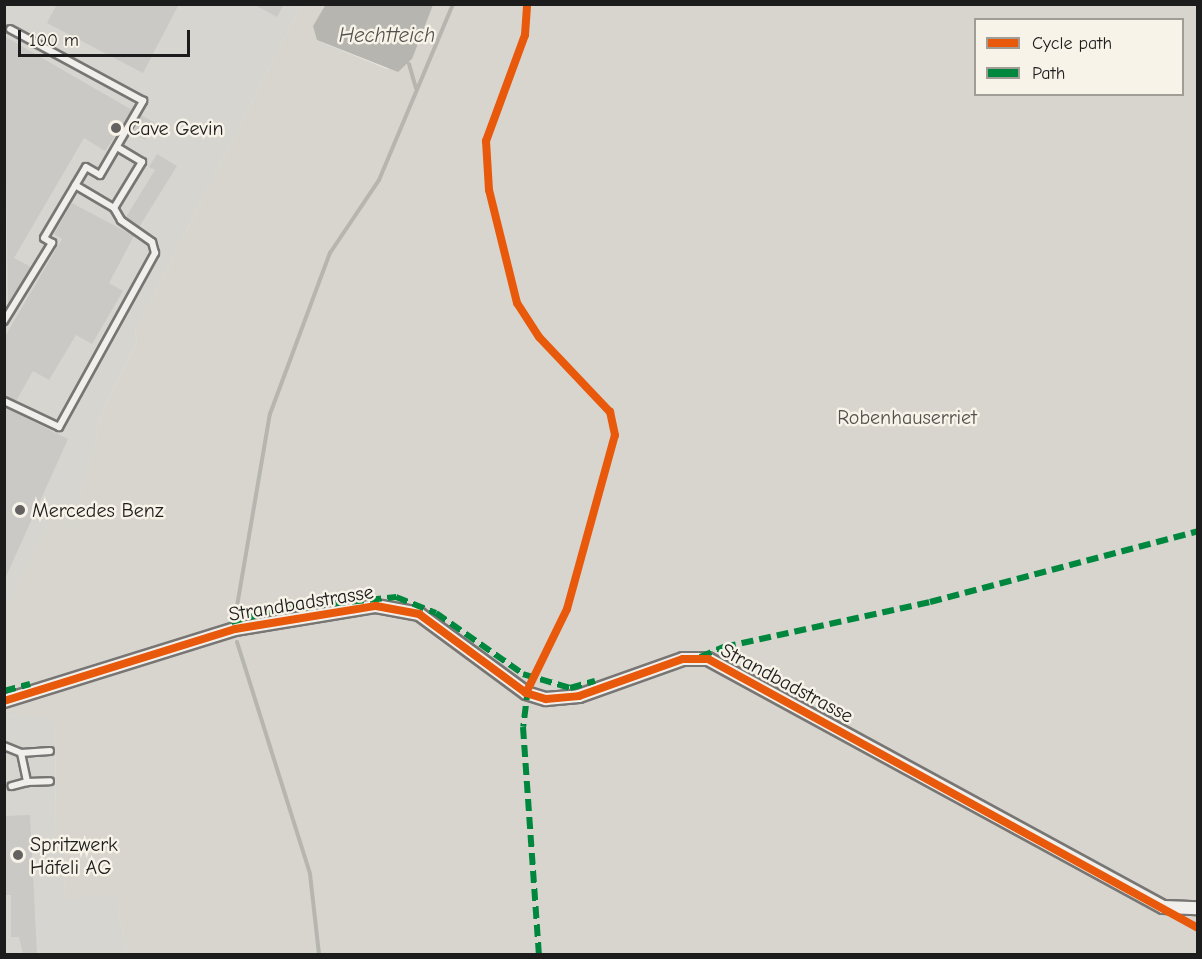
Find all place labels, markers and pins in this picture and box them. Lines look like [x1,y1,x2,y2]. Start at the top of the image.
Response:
place label: Cave Gevin [128,116,224,140]
marker: Cave Gevin [109,121,123,135]
place label: Mercedes Benz [32,498,164,522]
marker: Mercedes Benz [13,503,27,517]
place label: Spritzwerk Häfeli AG [30,832,118,879]
marker: Spritzwerk Häfeli AG [11,848,25,862]

